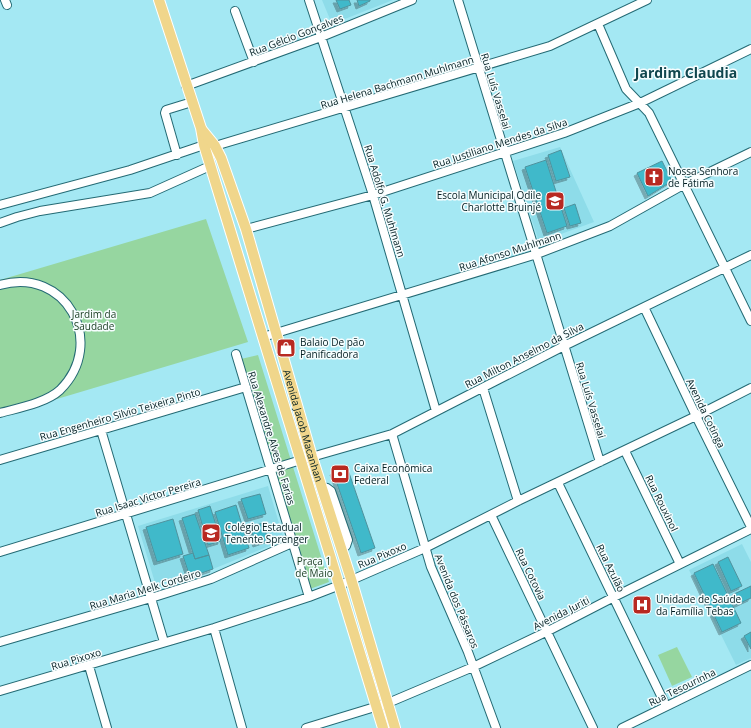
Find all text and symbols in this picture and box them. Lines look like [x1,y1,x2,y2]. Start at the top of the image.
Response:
street label: Rua Gélcio Gonçalves [247,11,345,59]
street label: Rua Luís Vasselai [478,51,514,131]
street label: Rua Helena Bachmann Muhlmann [319,52,475,112]
district label: Jardim Claudia [633,63,737,82]
street label: Rua Justiliano Mendes da Silva [431,115,569,171]
street label: Rua Adolfo G. Muhlmann [361,143,409,259]
place label: Nossa Senhora de Fátima [668,164,738,190]
church icon: Nossa Senhora de Fátima [643,166,665,188]
place label: Escola Municipal Odile Charlotte Bruinjé [437,188,541,214]
school or university icon: Escola Municipal Odile Charlotte Bruinjé [544,190,566,212]
street label: Rua Afonso Muhlmann [457,228,563,274]
park label: Jardim da Saudade [71,307,116,333]
street label: Rua Milton Anselmo da Silva [462,319,586,391]
place label: Balaio De pão Panificadora [300,335,364,361]
shop icon: Balaio De pão Panificadora [275,337,297,359]
street label: Rua Luís Vasselai [573,360,609,440]
street label: Avenida Jacob Macanhan [280,368,326,484]
street label: Rua Alexandre Alves de Farias [245,369,299,507]
street label: Avenida Cotinga [683,376,729,450]
street label: Rua Engenheiro Silvio Teixeira Pinto [38,384,202,444]
place label: Caixa Econômica Federal [354,461,432,487]
bank icon: Caixa Econômica Federal [329,463,351,485]
street label: Rua Rouxinol [642,472,682,534]
street label: Rua Isaac Victor Pereira [94,474,202,520]
place label: Colégio Estadual Tenente Sprenger [225,520,308,546]
school or university icon: Colégio Estadual Tenente Sprenger [200,522,222,544]
street label: Rua Pixoxo [356,538,408,572]
street label: Rua Azulão [593,542,629,594]
street label: Rua Cotovia [513,546,549,602]
street label: Avenida dos Pássaros [432,552,482,651]
park label: Praça 1 de Maio [295,554,333,580]
street label: Rua Maria Melk Cordeiro [88,565,202,613]
place label: Unidade de Saúde da Família Tebas [656,592,742,618]
street label: Avenida Juriti [530,593,592,633]
hospital icon: Unidade de Saúde da Família Tebas [631,594,653,616]
street label: Rua Pixoxo [49,645,103,673]
street label: Rua Tesourinha [646,665,718,709]

